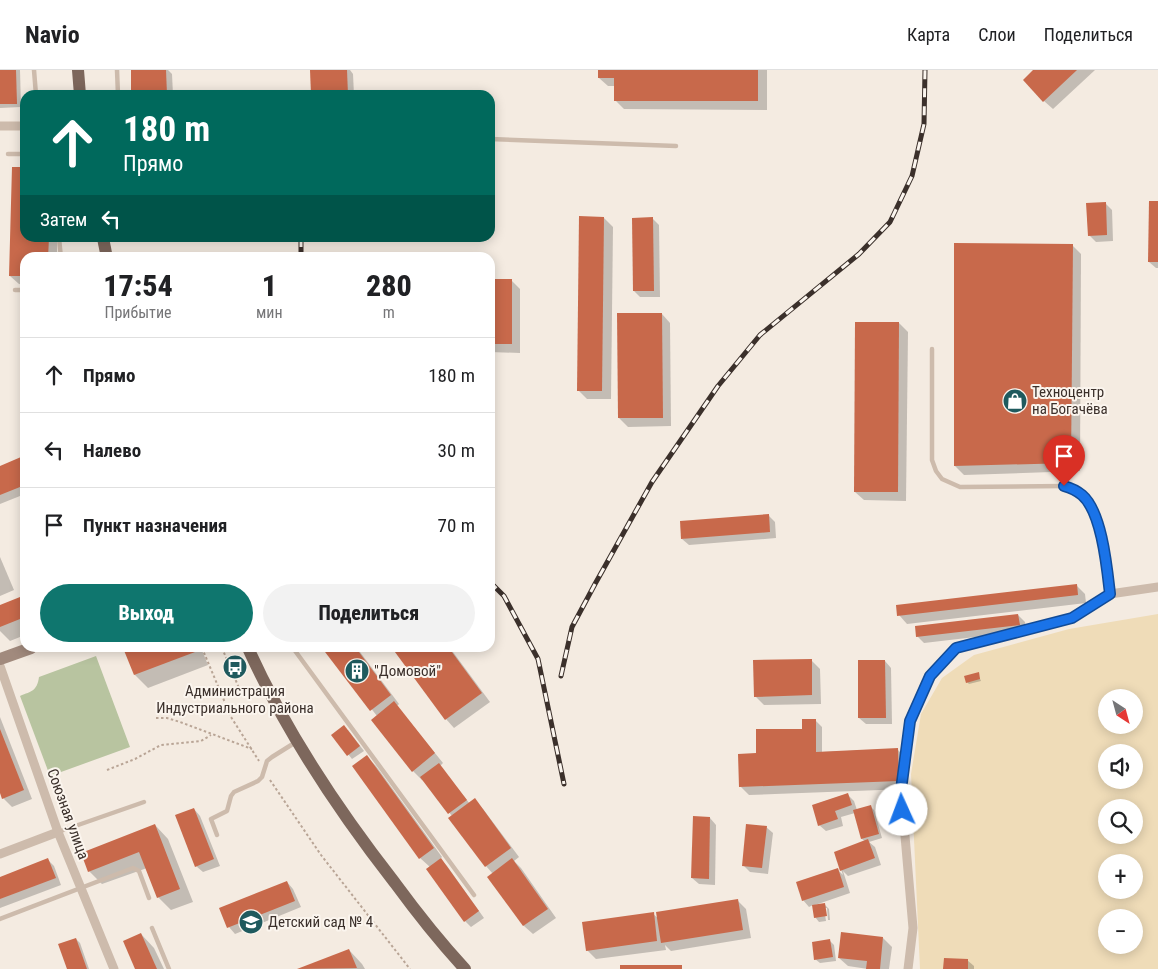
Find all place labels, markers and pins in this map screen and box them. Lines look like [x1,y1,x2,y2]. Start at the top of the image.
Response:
place label: Техноцентр на Богачёва [1032,383,1108,418]
shop icon: Техноцентр на Богачёва [1002,388,1028,414]
pin [1043,435,1085,486]
bus stop icon: Администрация Индустриального района [222,654,248,680]
building icon: "Домовой" [344,658,370,684]
place label: "Домовой" [374,662,441,680]
place label: Администрация Индустриального района [156,682,314,717]
school or university icon: Детский сад № 4 [238,909,264,935]
place label: Детский сад № 4 [268,913,373,931]

